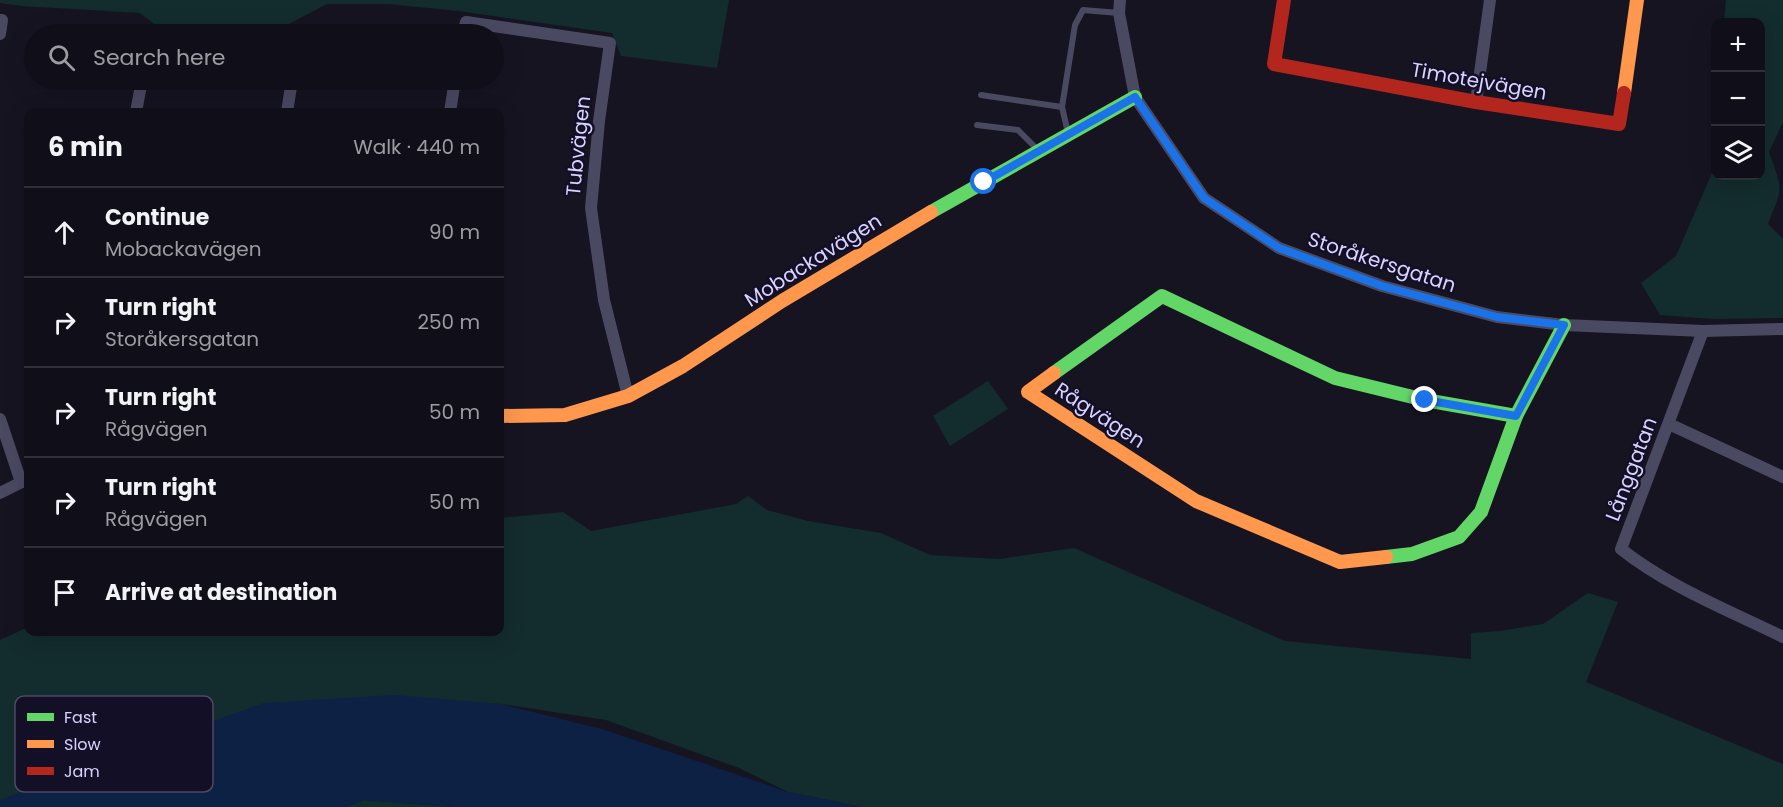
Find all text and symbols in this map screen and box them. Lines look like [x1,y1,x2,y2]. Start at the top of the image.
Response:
map controls [1711,18,1765,180]
button: + [1711,18,1765,72]
search box [24,24,504,90]
icon: search [45,41,78,74]
text: Search here [93,42,226,73]
street label: Timotejvägen [1409,55,1549,107]
button: − [1711,72,1765,126]
street label: Tubvägen [559,95,597,197]
button: layers [1711,126,1765,180]
text: 6 min [48,129,123,165]
text: Walk · 440 m [353,133,480,161]
route start [970,168,996,194]
text: Continue [105,202,209,233]
street label: Mobackavägen [739,207,887,313]
icon: ahead [48,216,81,249]
text: 90 m [429,218,480,246]
street label: Storåkersgatan [1304,225,1460,299]
text: Mobackavägen [105,235,261,263]
text: Turn right [105,292,216,323]
icon: right [48,306,81,339]
text: 250 m [417,308,480,336]
text: Storåkersgatan [105,325,259,353]
street label: Rågvägen [1049,375,1151,455]
text: Turn right [105,382,216,413]
route end [1411,386,1437,412]
icon: right [48,396,81,429]
text: 50 m [429,398,480,426]
street label: Långgatan [1598,413,1664,525]
text: Rågvägen [105,415,208,443]
text: Turn right [105,472,216,503]
icon: right [48,486,81,519]
text: 50 m [429,488,480,516]
text: Rågvägen [105,505,208,533]
icon: arrive [48,576,81,609]
text: Arrive at destination [105,577,337,608]
legend [15,696,213,792]
text: Fast [64,706,97,729]
text: Slow [64,733,101,756]
text: Jam [64,760,100,783]

